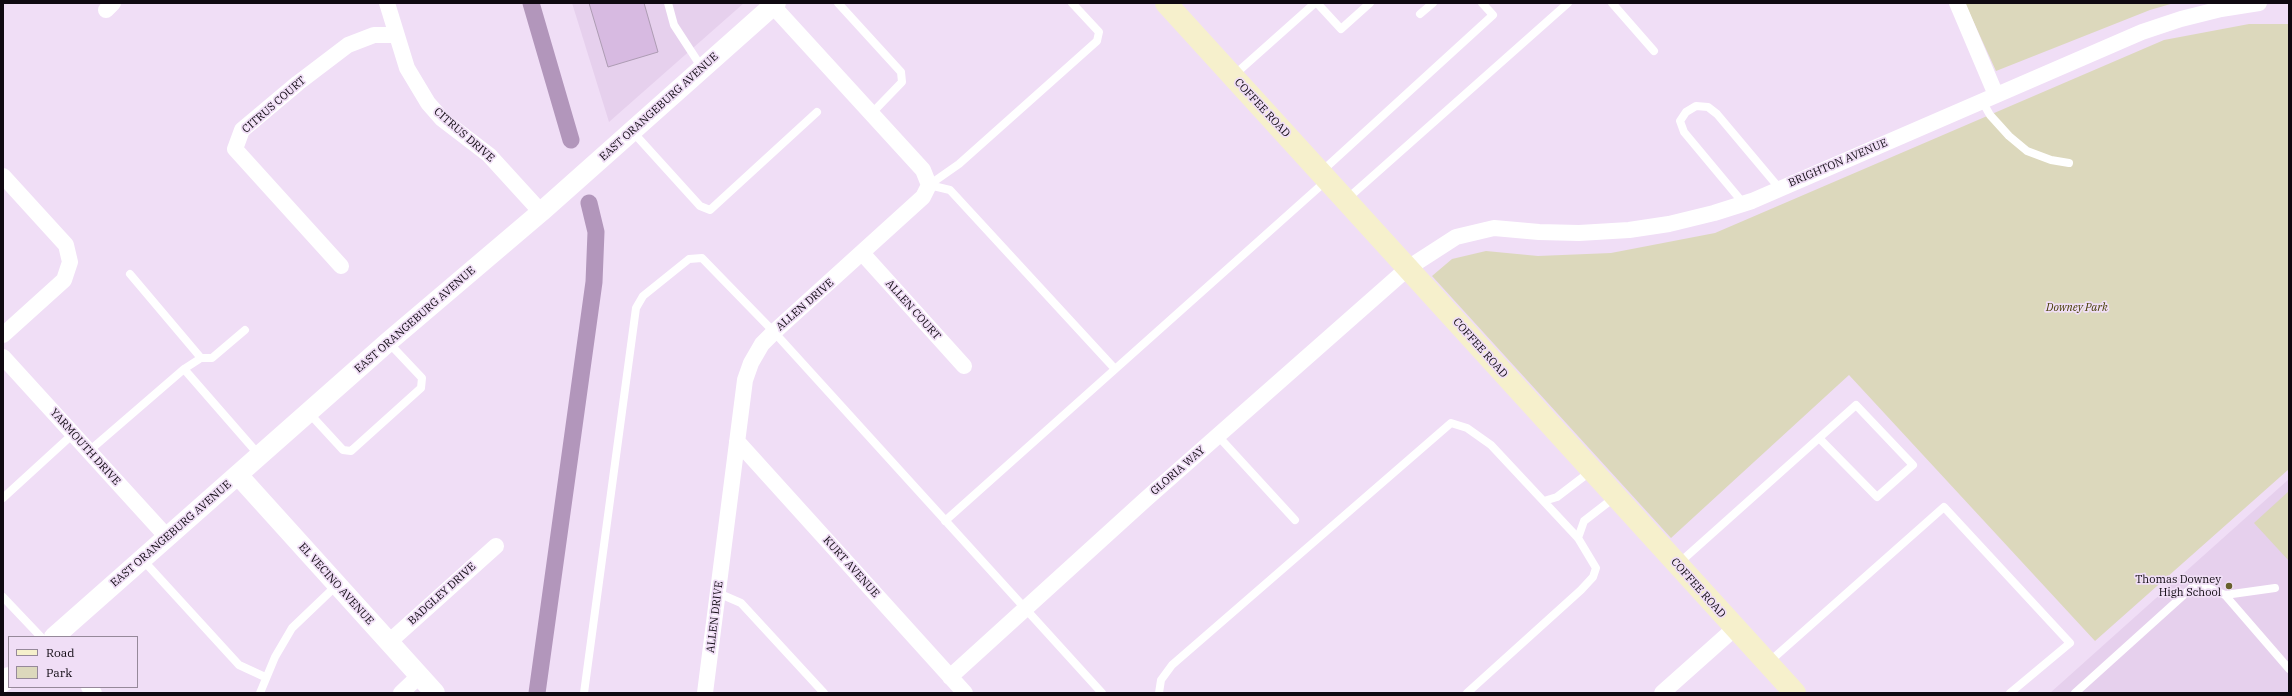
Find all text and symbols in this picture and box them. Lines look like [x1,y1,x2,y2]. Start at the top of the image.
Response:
street label: EAST ORANGEBURG AVENUE [597,50,721,164]
street label: CITRUS COURT [240,74,308,136]
street label: COFFEE ROAD [1231,76,1293,140]
street label: CITRUS DRIVE [431,105,497,165]
street label: BRIGHTON AVENUE [1787,136,1889,190]
street label: EAST ORANGEBURG AVENUE [352,264,478,376]
street label: ALLEN DRIVE [773,276,837,334]
street label: ALLEN COURT [883,277,943,343]
park label: Downey Park [2046,301,2108,315]
street label: COFFEE ROAD [1450,316,1510,380]
street label: YARMOUTH DRIVE [47,406,123,488]
street label: GLORIA WAY [1148,444,1208,498]
street label: EAST ORANGEBURG AVENUE [108,478,234,590]
street label: KURT AVENUE [820,534,882,600]
street label: EL VECINO AVENUE [296,540,376,628]
street label: COFFEE ROAD [1668,556,1728,620]
street label: BADGLEY DRIVE [405,560,479,628]
place label: Thomas Downey High School [2135,573,2221,599]
street label: ALLEN DRIVE [704,580,726,654]
marker: Thomas Downey High School [2224,581,2234,591]
legend [8,636,138,688]
text: Road [46,645,75,660]
text: Park [46,665,72,680]

